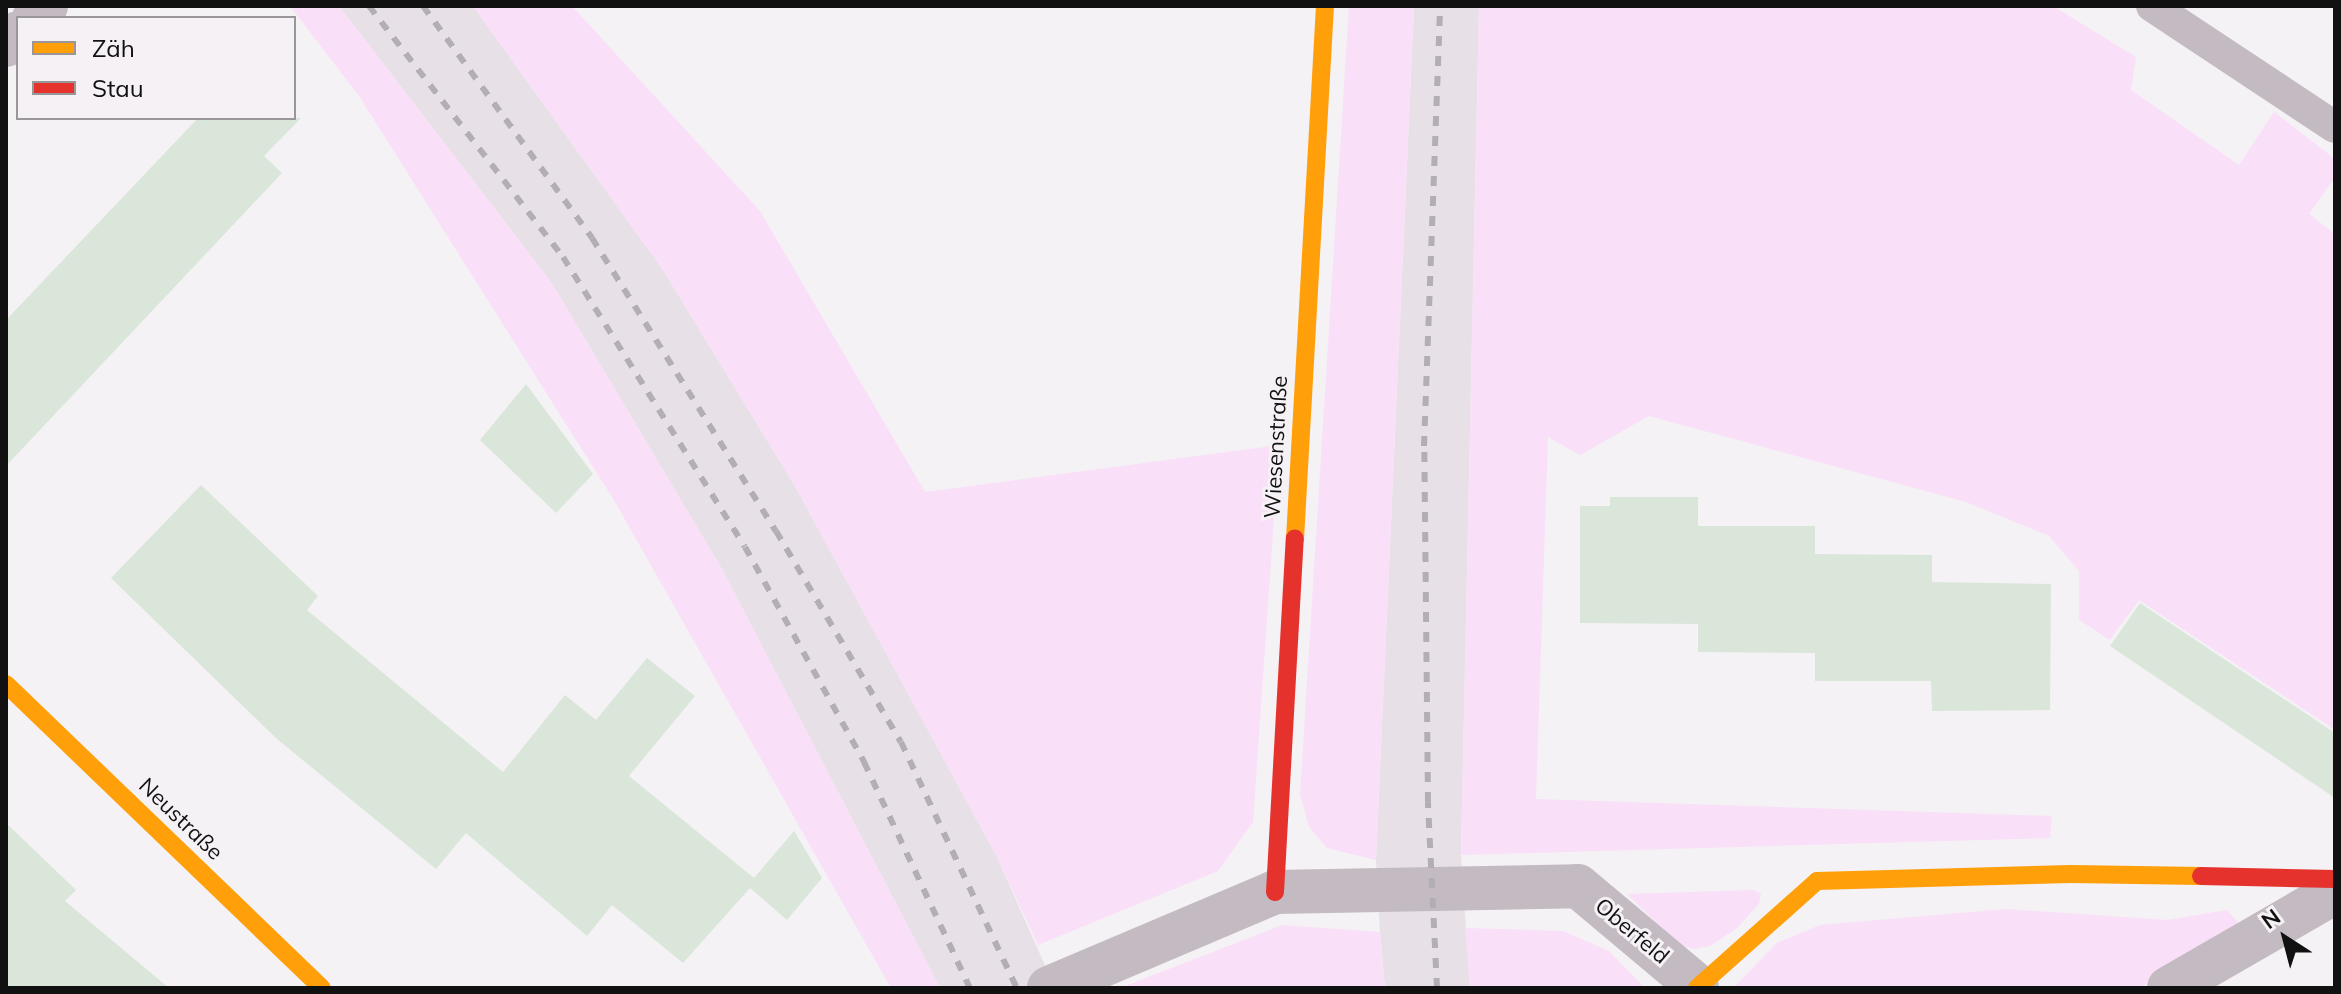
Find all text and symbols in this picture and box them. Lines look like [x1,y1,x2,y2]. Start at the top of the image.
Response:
legend [16,16,296,120]
text: Zäh [92,33,135,63]
text: Stau [92,73,144,103]
street label: Wiesenstraße [1259,375,1293,519]
street label: Neustraße [133,772,229,866]
street label: Oberfeld [1590,893,1674,969]
north arrow [2245,898,2325,978]
text: N [2256,902,2286,935]

